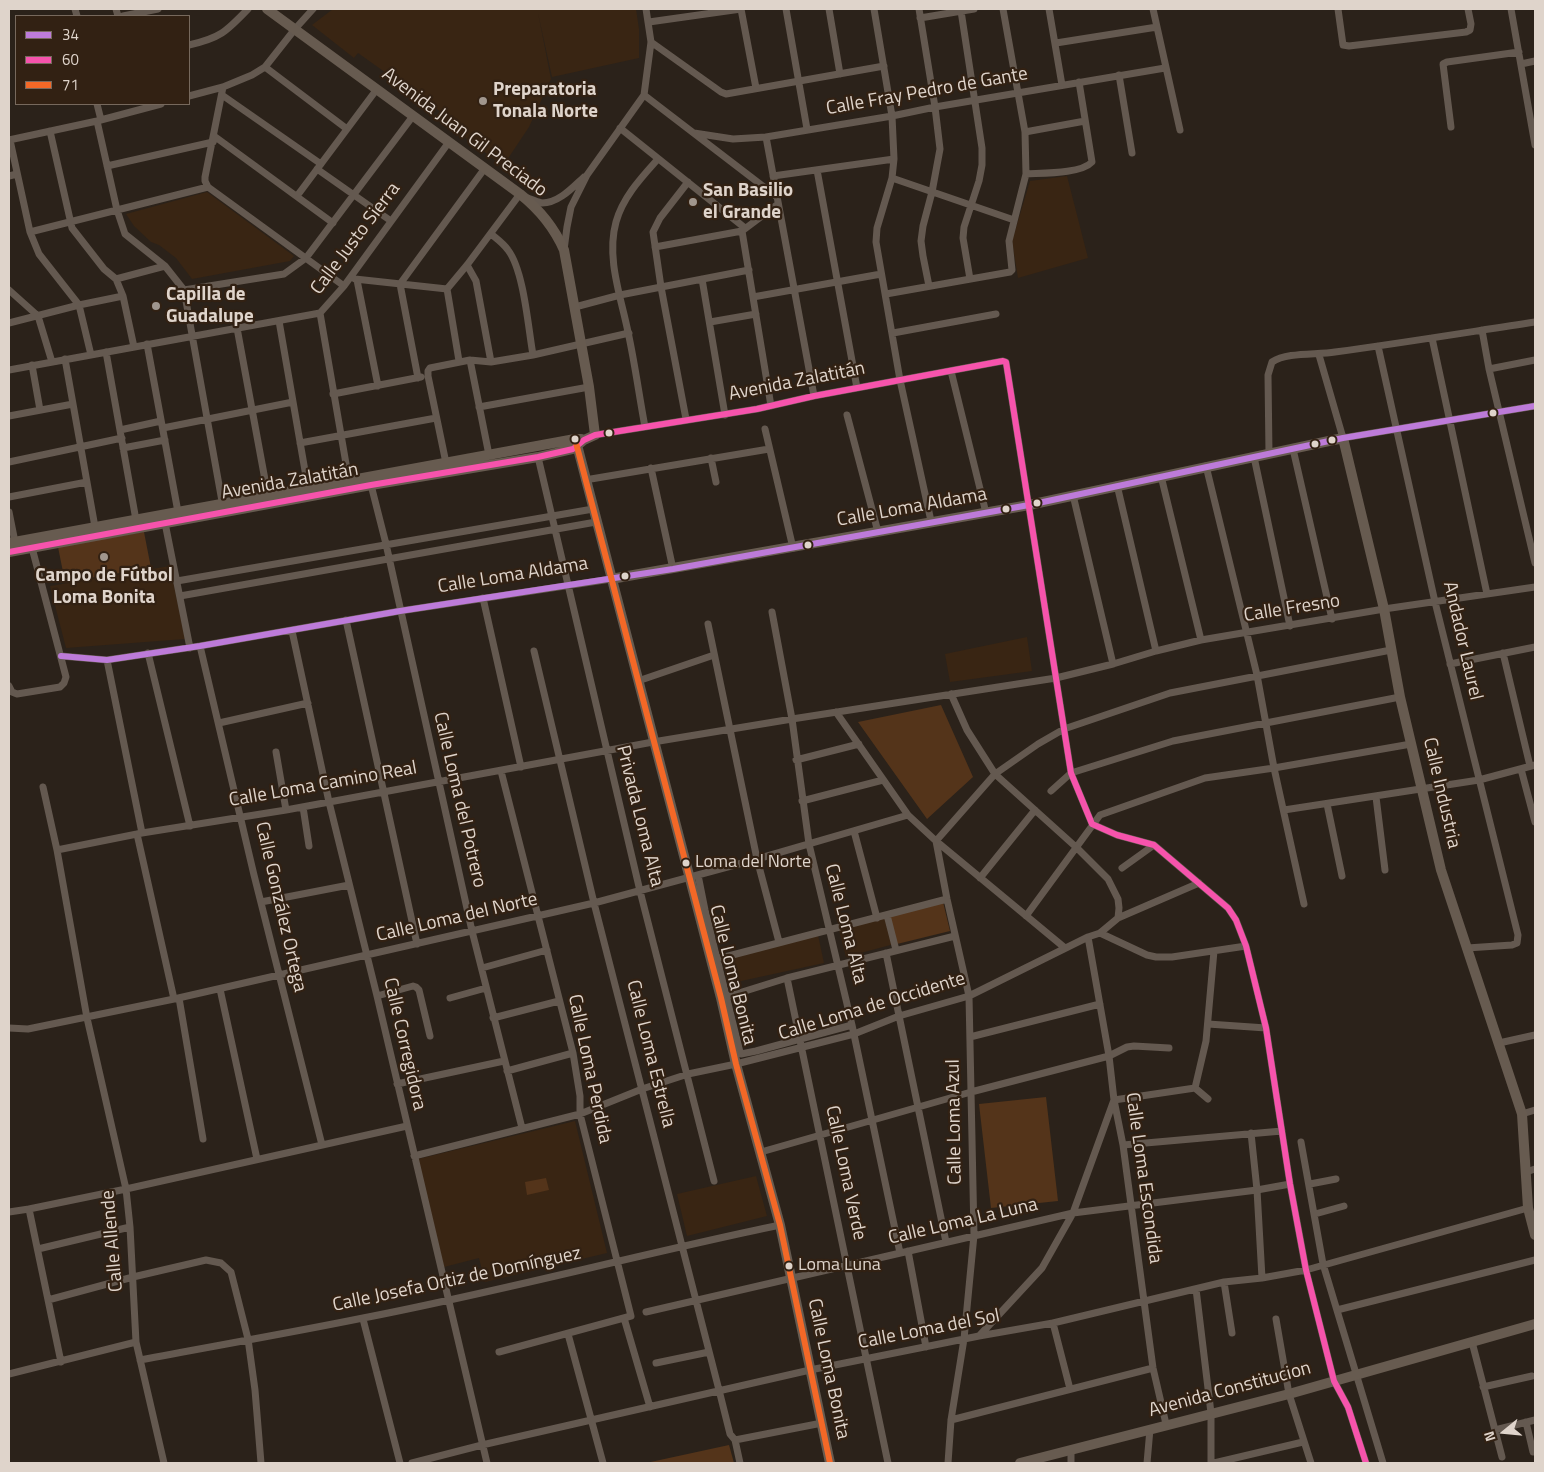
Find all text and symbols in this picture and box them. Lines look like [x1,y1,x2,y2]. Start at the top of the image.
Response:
legend [15,15,190,105]
text: 34 [62,23,79,46]
text: 60 [62,48,79,71]
street label: Avenida Juan Gil Preciado [377,63,551,203]
street label: Calle Fray Pedro de Gante [824,63,1030,121]
text: 71 [62,73,79,96]
place label: Preparatoria Tonala Norte [493,79,598,123]
marker: Preparatoria Tonala Norte [477,95,489,107]
street label: Calle Justo Sierra [306,178,406,300]
place label: San Basilio el Grande [703,180,793,224]
marker: San Basilio el Grande [687,196,699,208]
place label: Capilla de Guadalupe [166,284,254,328]
marker: Capilla de Guadalupe [150,300,162,312]
street label: Avenida Zalatitán [727,358,867,406]
unlabelled marker [1488,408,1498,418]
unlabelled marker [604,428,614,438]
unlabelled marker [570,434,580,444]
unlabelled marker [1327,435,1337,445]
unlabelled marker [1310,439,1320,449]
street label: Avenida Zalatitán [220,459,360,505]
street label: Calle Loma Aldama [835,484,989,532]
unlabelled marker [1032,498,1042,508]
unlabelled marker [1001,504,1011,514]
unlabelled marker [803,540,813,550]
marker: Campo de Fútbol Loma Bonita [98,551,110,563]
street label: Calle Loma Aldama [436,553,590,599]
place label: Campo de Fútbol Loma Bonita [35,565,173,609]
unlabelled marker [620,571,630,581]
street label: Andador Laurel [1437,579,1487,703]
street label: Calle Fresno [1242,590,1342,628]
street label: Calle Loma del Potrero [428,710,490,890]
street label: Calle Industria [1417,735,1465,851]
street label: Privada Loma Alta [610,743,668,889]
street label: Calle Loma Camino Real [227,757,419,813]
street label: Calle González Ortega [249,820,311,994]
place label: Loma del Norte [695,852,811,874]
marker: Loma del Norte [681,858,691,868]
street label: Calle Loma Alta [819,862,871,986]
street label: Calle Loma del Norte [374,888,540,948]
street label: Calle Loma Bonita [704,903,760,1047]
street label: Calle Loma de Occidente [776,968,968,1046]
street label: Calle Corregidora [378,976,430,1112]
street label: Calle Loma Estrella [621,978,679,1130]
street label: Calle Loma Perdida [562,992,616,1146]
street label: Calle Loma Azul [943,1059,967,1185]
street label: Calle Loma Escondida [1120,1091,1166,1265]
street label: Calle Loma Verde [820,1104,870,1242]
street label: Calle Allende [97,1189,129,1293]
street label: Calle Loma La Luna [886,1194,1040,1250]
street label: Calle Josefa Ortiz de Domínguez [331,1242,583,1318]
place label: Loma Luna [798,1255,881,1277]
marker: Loma Luna [784,1261,794,1271]
street label: Calle Loma Bonita [802,1297,854,1441]
street label: Calle Loma del Sol [856,1305,1002,1355]
street label: Avenida Constitucion [1146,1357,1314,1423]
north arrow [1479,1407,1529,1457]
text: N [1478,1429,1501,1444]

